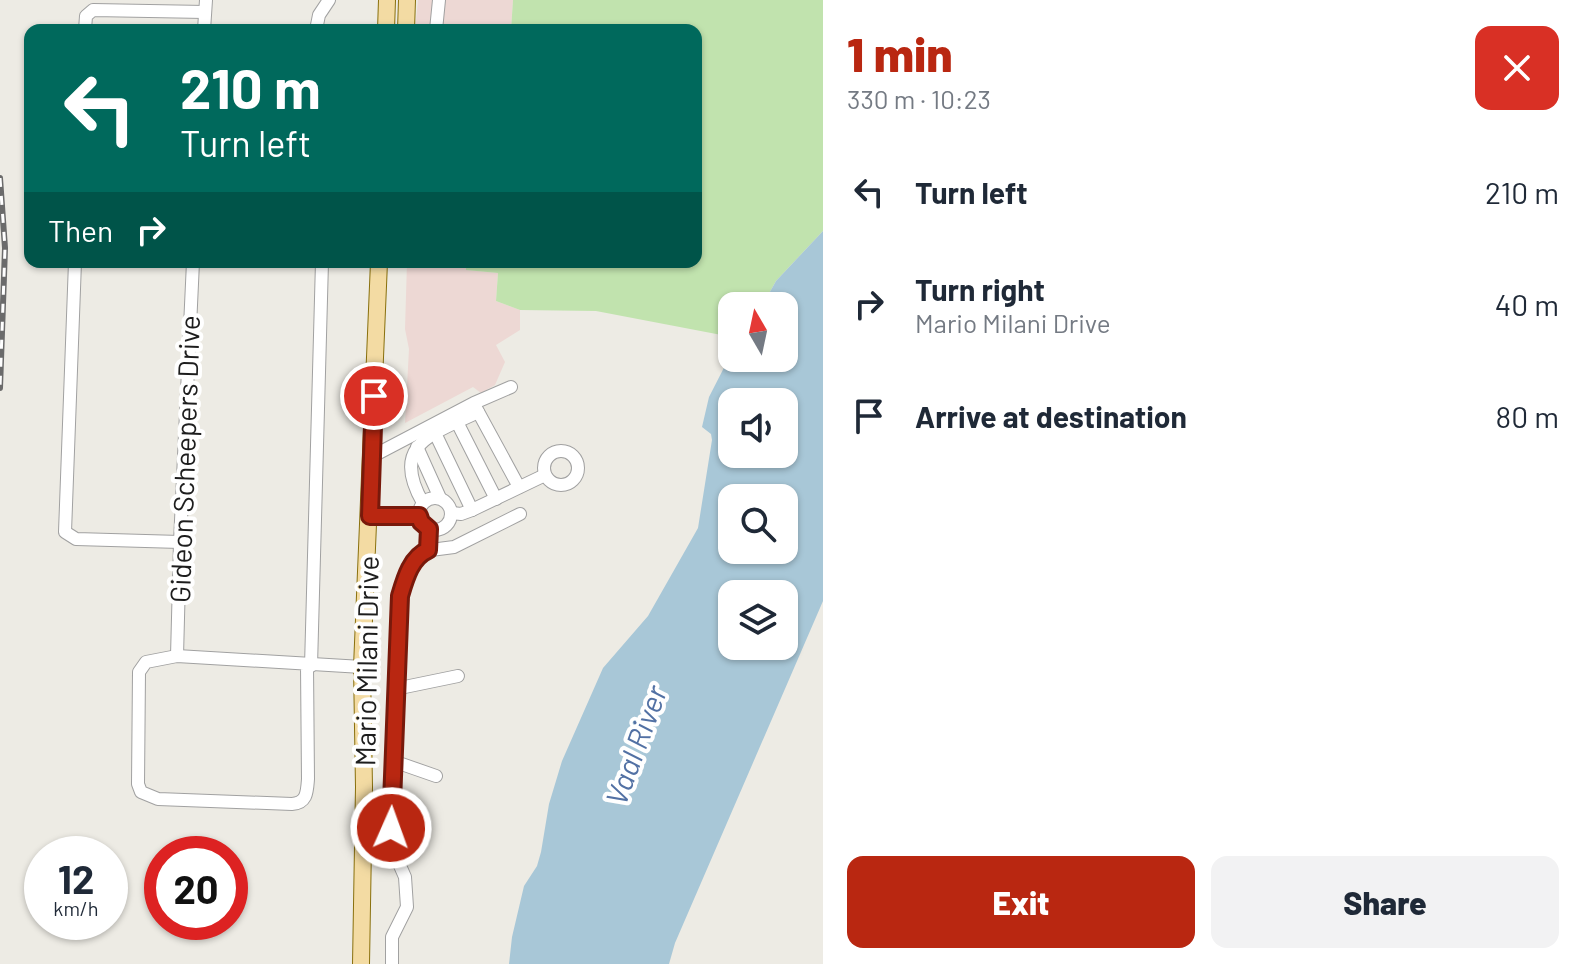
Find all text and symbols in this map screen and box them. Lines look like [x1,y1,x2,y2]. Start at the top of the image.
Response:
text: 1 min [847,24,953,82]
button: close [1475,26,1559,110]
text: 210 m [180,53,321,120]
icon: left [48,56,152,160]
text: 330 m · 10:23 [847,83,991,114]
text: Turn left [180,121,311,164]
icon: left [847,170,891,214]
text: Turn left [915,174,1028,210]
text: 210 m [1485,174,1559,210]
icon: right [129,208,173,252]
text: Then [48,212,113,248]
text: Turn right [915,271,1045,307]
icon: right [847,282,891,326]
text: 40 m [1495,286,1559,322]
north arrow [718,292,798,372]
map controls [718,292,798,660]
text: Mario Milani Drive [915,307,1111,338]
street label: Gideon Scheepers Drive [162,315,206,603]
pin [340,362,408,430]
icon: arrive [352,374,396,418]
button: sound [718,388,798,468]
icon: arrive [847,394,891,438]
text: Arrive at destination [915,398,1187,434]
text: 80 m [1496,398,1559,434]
button: search [718,484,798,564]
street label: Mario Milani Drive [347,555,385,767]
button: layers [718,580,798,660]
water label: Vaal River [597,679,674,810]
position arrow [349,786,433,870]
speed limit sign: 20 [144,836,248,940]
text: 12 [58,854,94,902]
button: Exit [847,856,1195,948]
button: Share [1211,856,1559,948]
text: km/h [53,896,99,920]

